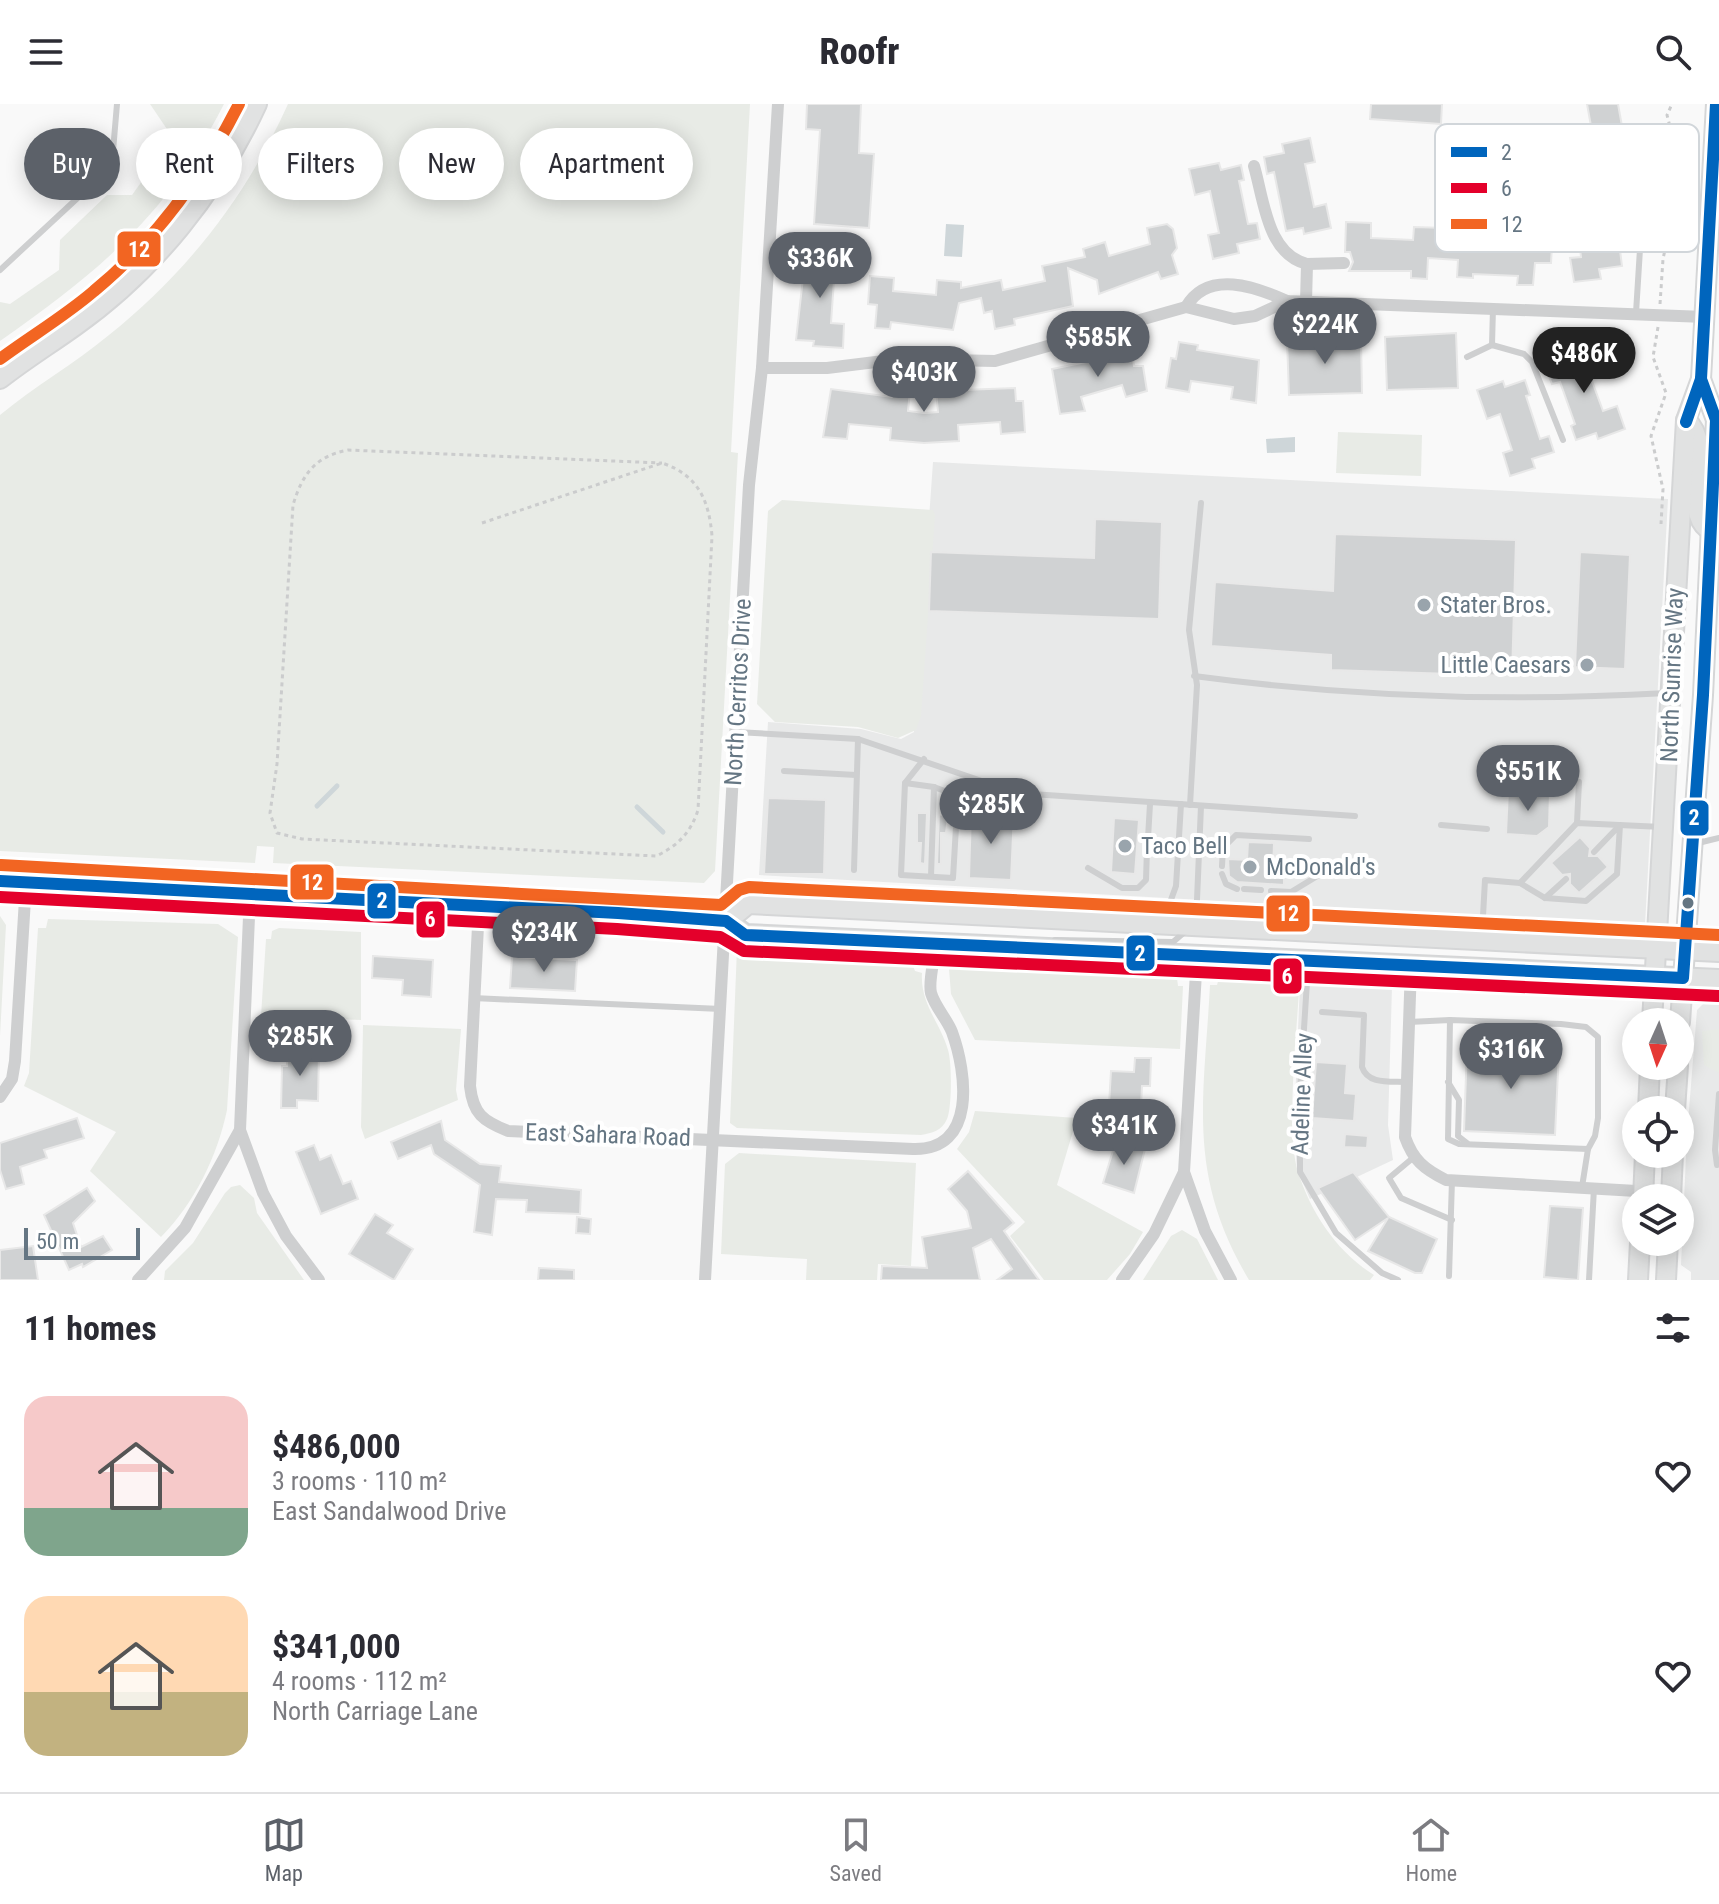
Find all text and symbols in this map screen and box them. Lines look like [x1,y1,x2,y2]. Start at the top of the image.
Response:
icon: menu [24,30,68,74]
icon: search [1651,30,1695,74]
text: Roofr [820,31,899,73]
legend [1435,124,1699,252]
chip: Buy [24,128,120,200]
chip: Rent [136,128,242,200]
chip: Filters [258,128,383,200]
chip: New [399,128,504,200]
chip: Apartment [520,128,693,200]
text: 2 [1501,140,1512,165]
text: 6 [1501,176,1512,201]
text: 12 [1501,212,1523,237]
line badge: 12 [116,230,162,268]
pin: $336K [764,232,876,300]
text: 12 [128,237,150,262]
text: $336K [787,243,853,273]
pin: $224K [1269,298,1381,366]
text: $224K [1292,309,1358,339]
pin: $585K [1042,311,1154,379]
text: $585K [1065,322,1131,352]
pin: $486K [1528,327,1640,395]
text: $486K [1551,338,1617,368]
pin: $403K [868,346,980,414]
text: $403K [891,357,957,387]
street label: North Sunrise Way [1655,587,1689,763]
place label: Stater Bros. [1440,591,1552,619]
marker: Stater Bros. [1415,596,1433,614]
street label: North Cerritos Drive [719,598,757,786]
place label: Little Caesars [1441,651,1571,679]
marker: Little Caesars [1578,656,1596,674]
pin: $551K [1472,745,1584,813]
text: $551K [1495,756,1561,786]
pin: $285K [935,778,1047,846]
text: $285K [958,789,1024,819]
line badge: 2 [1679,799,1710,837]
text: 2 [1688,805,1700,830]
place label: Taco Bell [1141,832,1228,860]
marker: Taco Bell [1116,837,1134,855]
place label: McDonald's [1266,853,1376,881]
marker: McDonald's [1241,858,1259,876]
line badge: 12 [289,863,335,901]
text: 12 [301,870,323,895]
line badge: 2 [366,882,397,920]
text: 2 [376,888,388,913]
line badge: 12 [1265,894,1311,933]
unlabelled marker [1680,895,1696,911]
line badge: 6 [415,900,446,939]
text: 12 [1277,901,1299,926]
pin: $234K [488,906,600,974]
text: 6 [424,907,436,932]
text: $234K [511,917,577,947]
line badge: 2 [1125,934,1156,972]
text: 2 [1134,941,1146,966]
line badge: 6 [1272,957,1303,995]
text: 6 [1281,964,1293,989]
north arrow [1622,1008,1694,1080]
map controls [1622,1008,1694,1256]
pin: $285K [244,1010,356,1078]
text: $285K [267,1021,333,1051]
pin: $316K [1455,1023,1567,1091]
street label: Adeline Alley [1286,1032,1318,1156]
text: $316K [1478,1034,1544,1064]
button: locate [1622,1096,1694,1168]
pin: $341K [1068,1099,1180,1167]
text: $341K [1091,1110,1157,1140]
street label: East Sahara Road [525,1118,691,1152]
button: layers [1622,1184,1694,1256]
scale bar [24,1224,140,1260]
text: 50 m [36,1229,79,1254]
icon: filters [1651,1306,1695,1350]
text: 11 homes [24,1308,157,1348]
text: $486,000 [272,1426,401,1466]
icon: home [88,1428,184,1524]
icon: heart [1651,1454,1695,1498]
text: 3 rooms · 110 m² [272,1466,447,1496]
text: East Sandalwood Drive [272,1496,506,1526]
text: $341,000 [272,1626,401,1666]
icon: home [88,1628,184,1724]
icon: heart [1651,1654,1695,1698]
text: 4 rooms · 112 m² [272,1666,447,1696]
text: North Carriage Lane [272,1696,478,1726]
tab: Map [262,1813,306,1886]
tab: Saved [830,1813,882,1886]
tab: Home [1406,1813,1457,1886]

